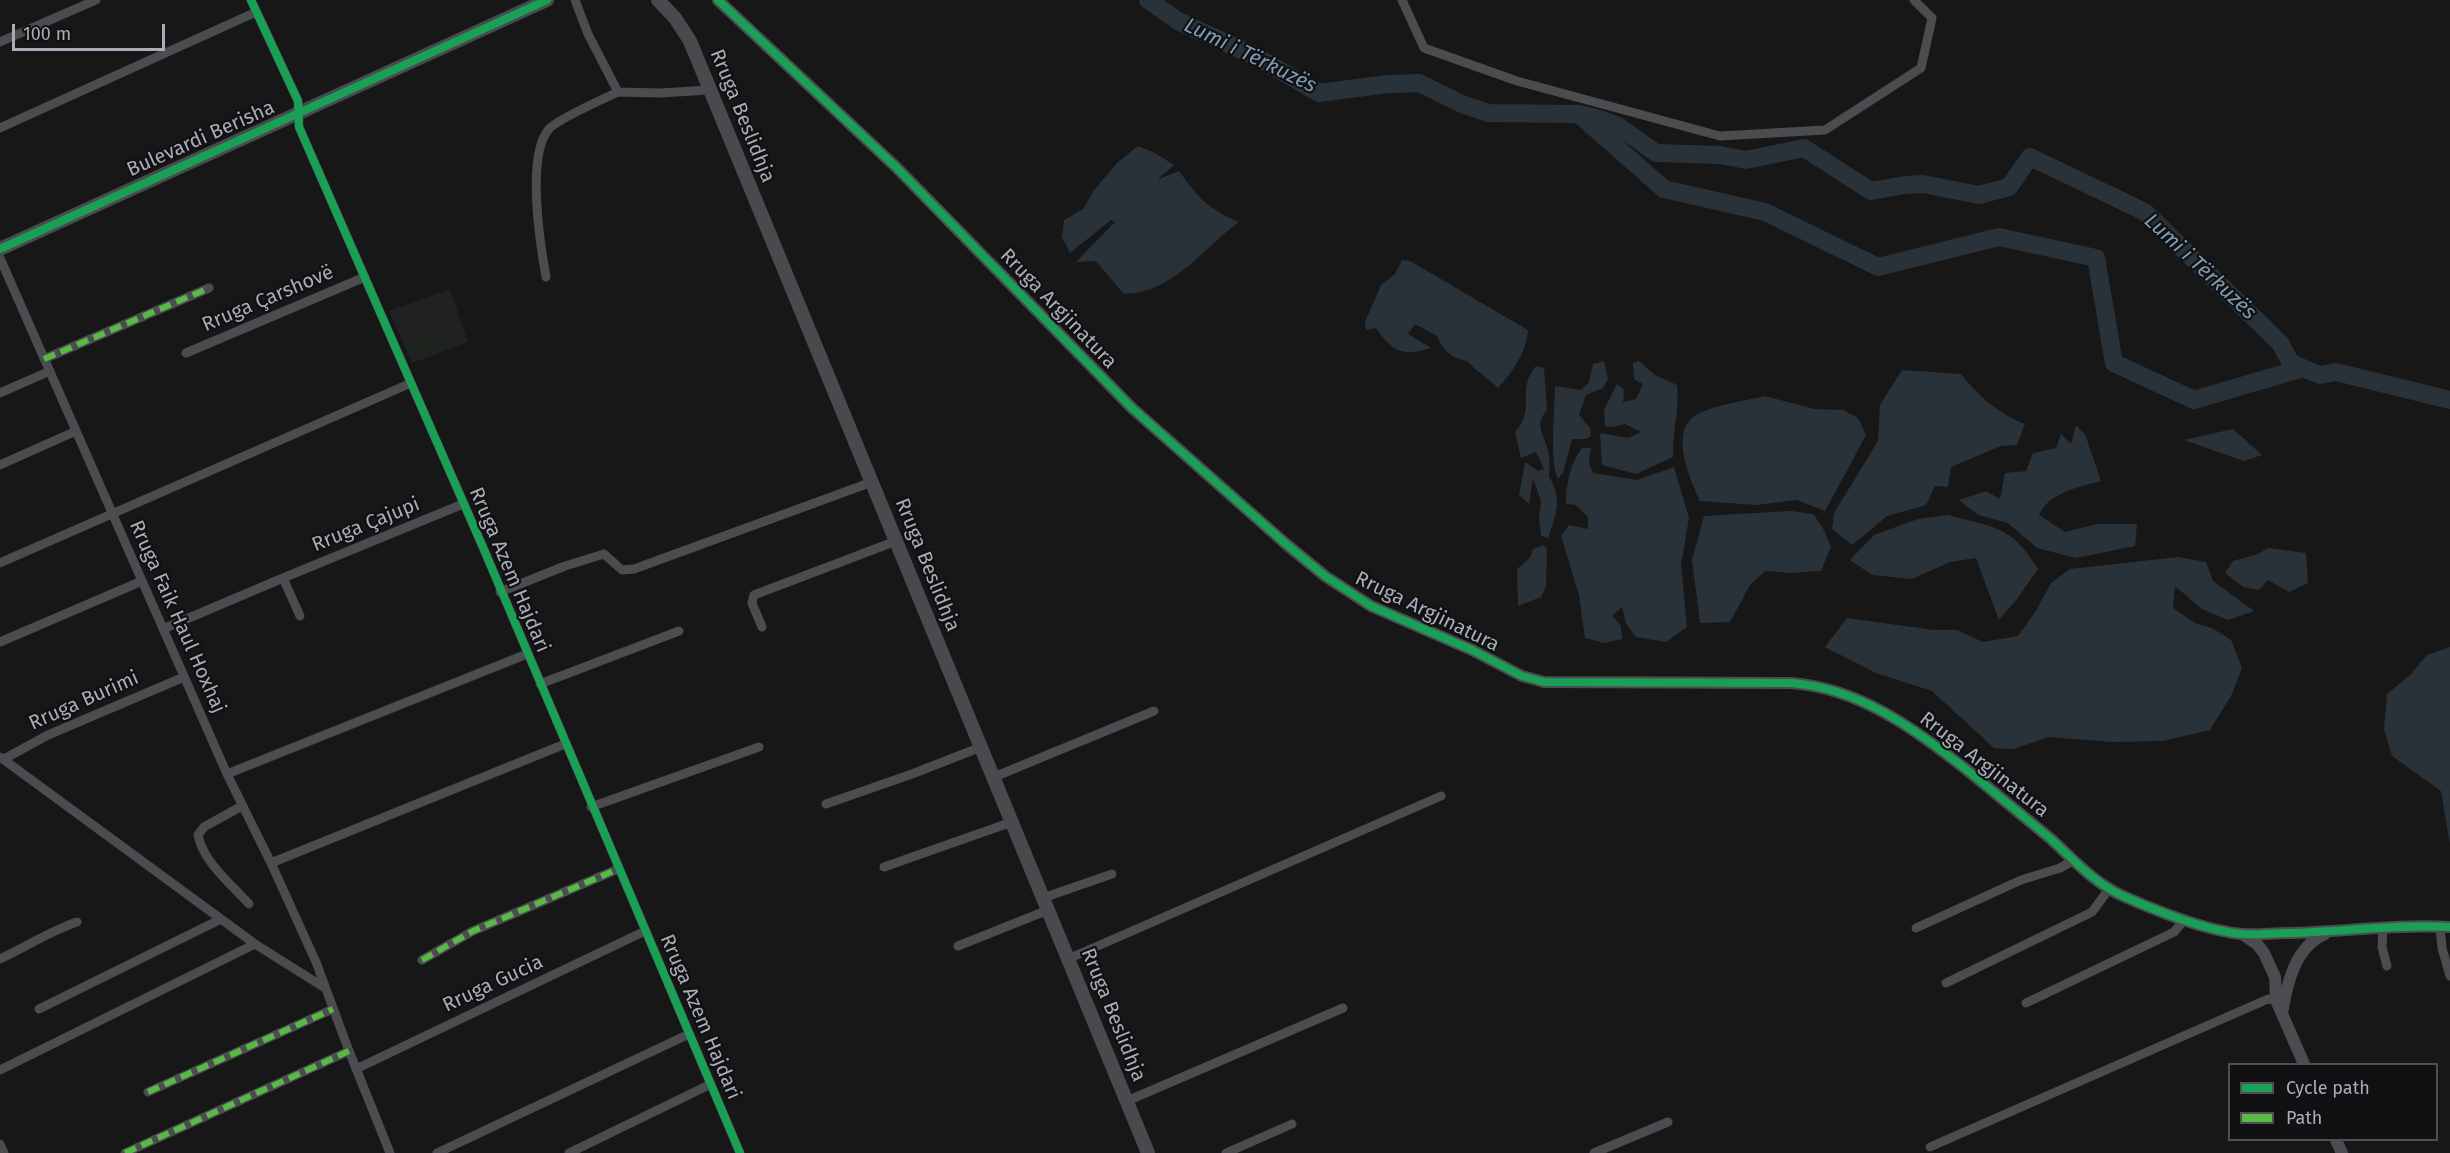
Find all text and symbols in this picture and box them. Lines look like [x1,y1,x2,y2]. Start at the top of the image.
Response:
scale bar [15,12,168,50]
water label: Lumi i Tërkuzës [1180,13,1320,99]
text: 100 m [23,23,71,45]
street label: Rruga Beslidhja [704,46,780,186]
street label: Bulevardi Berisha [123,96,279,182]
water label: Lumi i Tërkuzës [2139,209,2261,325]
street label: Rruga Argjinatura [995,244,1121,374]
street label: Rruga Çarshovë [199,261,337,337]
street label: Rruga Azem Hajdari [463,484,555,656]
street label: Rruga Çajupi [309,493,423,557]
street label: Rruga Beslidhja [889,495,965,635]
street label: Rruga Faik Haul Hoxhaj [124,517,230,717]
street label: Rruga Argjinatura [1351,567,1503,657]
street label: Rruga Burimi [25,666,143,736]
street label: Rruga Argjinatura [1915,707,2053,823]
street label: Rruga Azem Hajdari [654,931,746,1103]
street label: Rruga Beslidhja [1075,945,1151,1085]
street label: Rruga Gucia [439,950,547,1018]
legend [2228,1063,2438,1141]
text: Cycle path [2286,1077,2370,1099]
text: Path [2286,1107,2322,1129]

